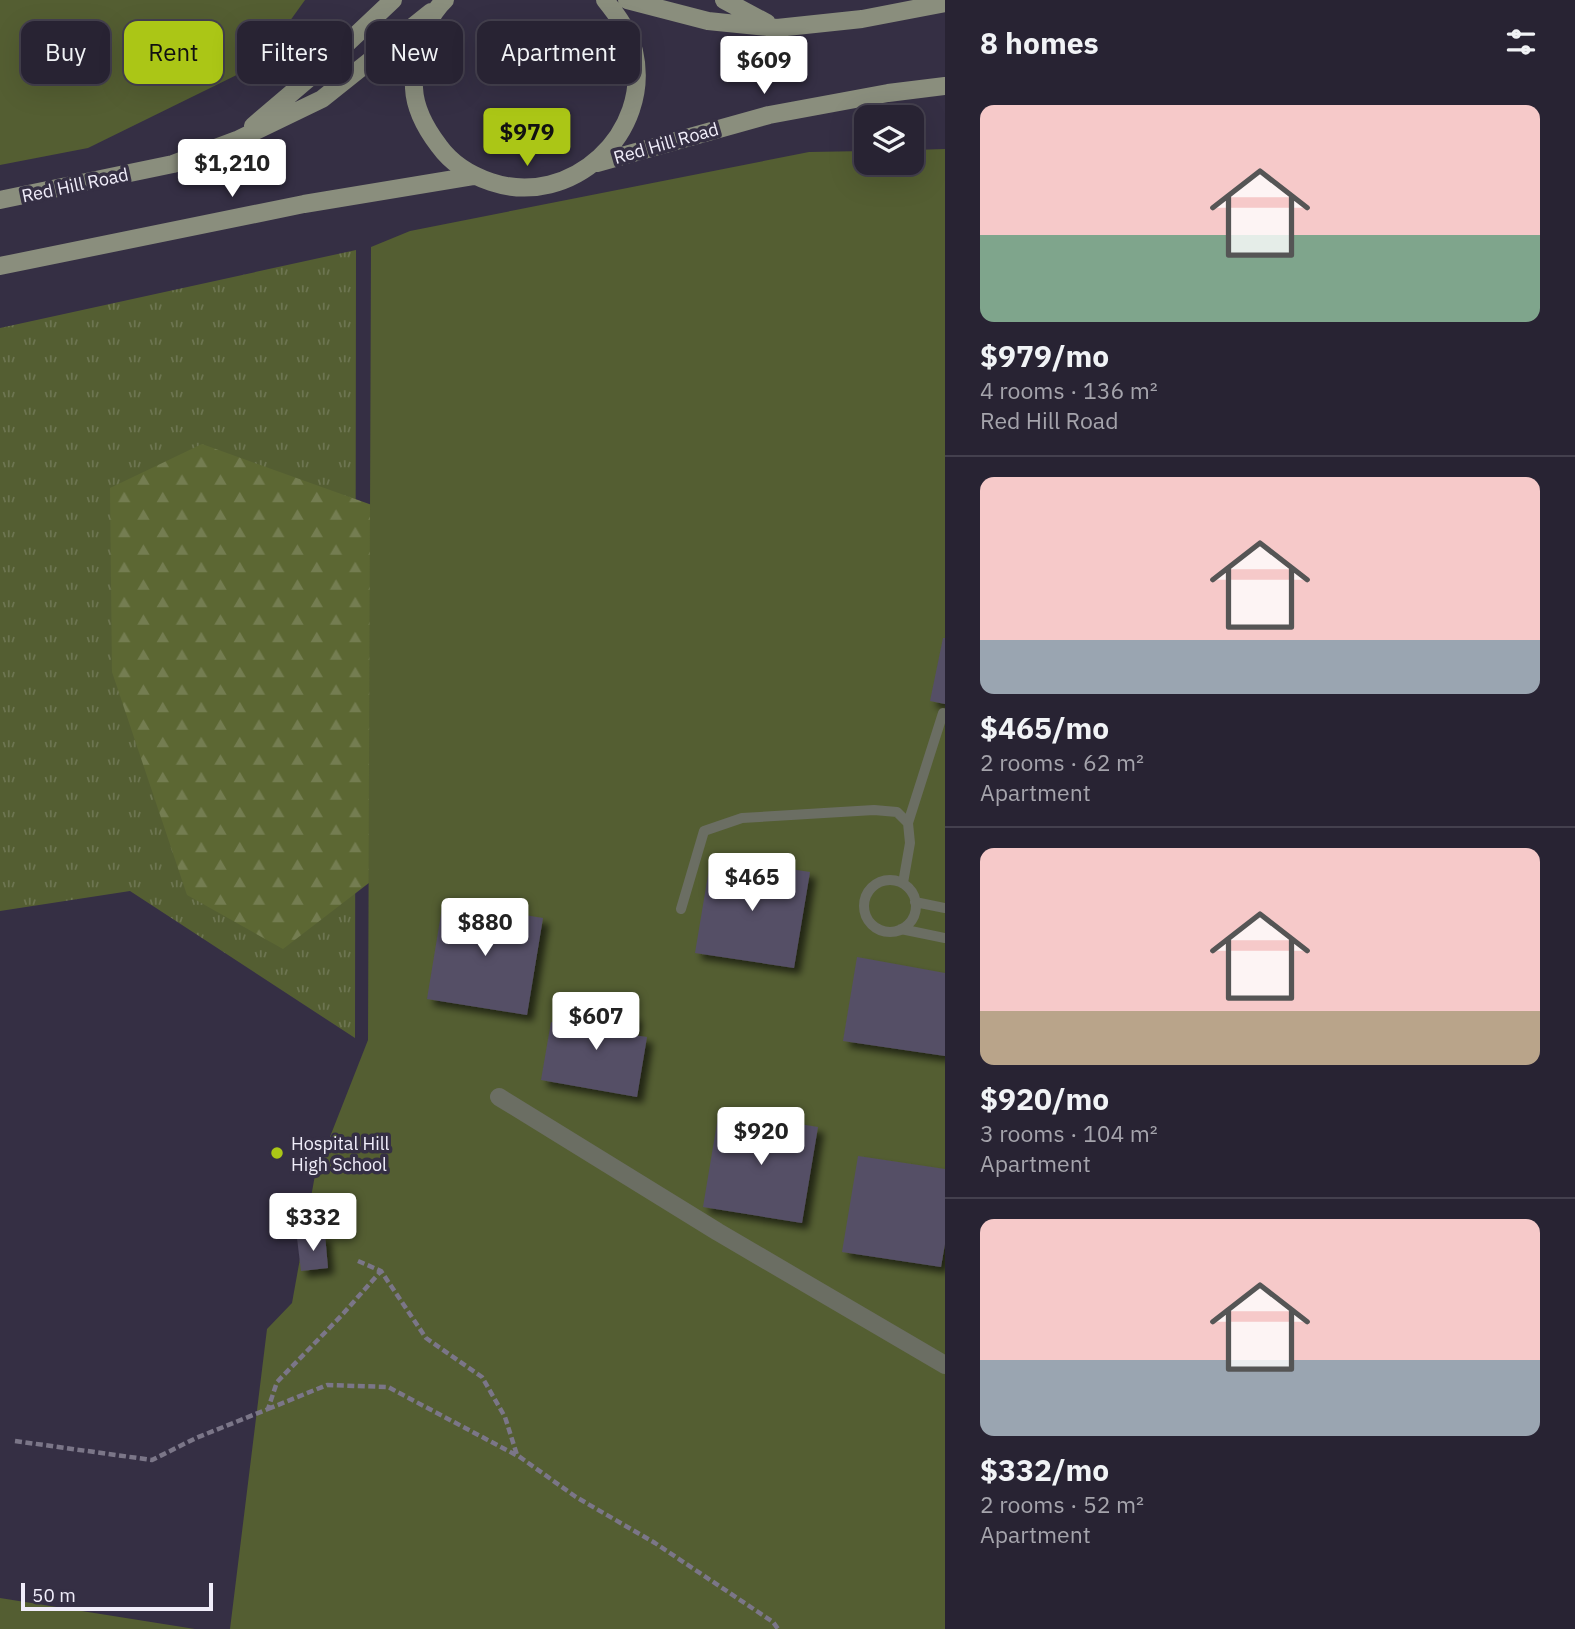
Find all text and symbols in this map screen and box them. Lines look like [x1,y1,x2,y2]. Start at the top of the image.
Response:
chip: Buy [21,21,110,84]
chip: Rent [124,21,223,84]
chip: Filters [237,21,352,84]
chip: New [366,21,463,84]
chip: Apartment [477,21,640,84]
text: 8 homes [980,23,1099,62]
icon: filters [1502,23,1540,61]
pin: $609 [723,36,805,96]
text: $609 [736,44,792,74]
map controls [854,105,924,175]
button: layers [854,105,924,175]
pin: $979 [486,108,568,168]
text: $979 [499,116,555,146]
street label: Red Hill Road [611,117,721,169]
pin: $1,210 [175,140,289,199]
text: $1,210 [194,147,270,177]
icon: home [1197,150,1323,276]
street label: Red Hill Road [20,162,130,208]
text: $979/mo [980,336,1109,375]
text: 4 rooms · 136 m² [980,375,1158,405]
text: Red Hill Road [980,405,1118,435]
icon: home [1197,522,1323,648]
text: $465/mo [980,708,1109,747]
text: 2 rooms · 62 m² [980,747,1144,777]
text: Apartment [980,777,1091,807]
pin: $465 [711,853,793,913]
text: $465 [724,861,780,891]
icon: home [1197,893,1323,1019]
pin: $880 [444,898,526,958]
text: $880 [457,906,513,936]
pin: $607 [555,992,637,1052]
text: $607 [568,1000,624,1030]
text: $920/mo [980,1079,1109,1118]
pin: $920 [720,1108,802,1167]
text: $920 [733,1115,789,1145]
text: 3 rooms · 104 m² [980,1118,1158,1148]
place label: Hospital Hill High School [291,1132,390,1176]
marker: Hospital Hill High School [269,1145,285,1161]
text: Apartment [980,1148,1091,1178]
pin: $332 [272,1194,354,1253]
text: $332 [285,1201,341,1231]
icon: home [1197,1264,1323,1390]
text: $332/mo [980,1450,1109,1489]
text: 2 rooms · 52 m² [980,1489,1144,1519]
text: Apartment [980,1519,1091,1549]
scale bar [21,1580,214,1612]
text: 50 m [32,1583,76,1607]

